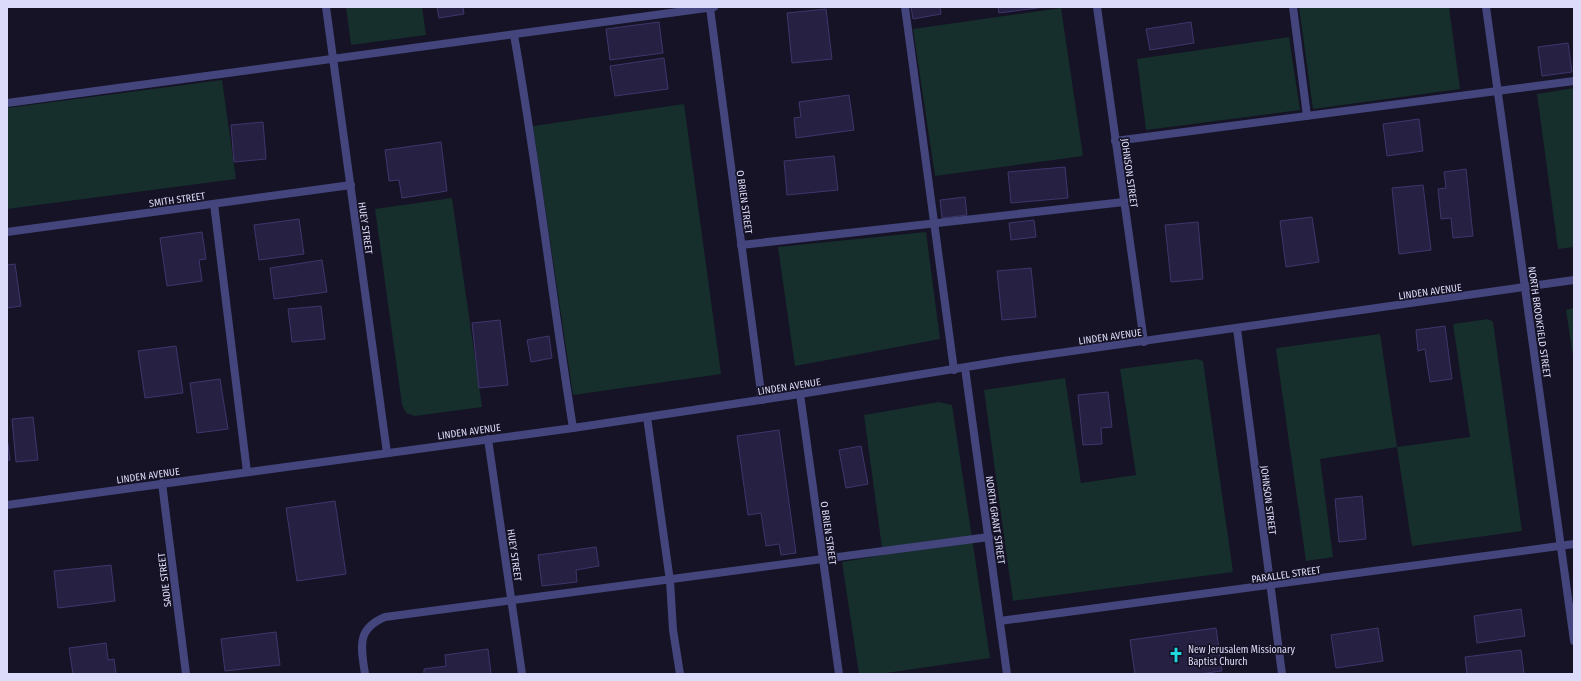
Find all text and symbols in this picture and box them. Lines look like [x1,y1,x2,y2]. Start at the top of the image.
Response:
street label: JOHNSON STREET [1118,138,1140,209]
street label: O BRIEN STREET [734,170,754,235]
street label: SMITH STREET [148,190,206,210]
street label: HUEY STREET [355,201,375,255]
street label: NORTH BROOKFIELD STREET [1525,266,1553,379]
street label: LINDEN AVENUE [1398,282,1463,302]
street label: LINDEN AVENUE [1078,327,1143,347]
street label: LINDEN AVENUE [757,376,822,398]
street label: LINDEN AVENUE [437,422,502,442]
street label: JOHNSON STREET [1258,465,1278,536]
street label: LINDEN AVENUE [116,466,181,486]
street label: NORTH GRANT STREET [983,475,1007,565]
street label: O BRIEN STREET [818,501,838,566]
street label: HUEY STREET [504,528,524,582]
street label: SADIE STREET [156,552,174,608]
street label: PARALLEL STREET [1251,564,1322,586]
place label: New Jerusalem Missionary Baptist Church [1188,644,1295,668]
church icon: New Jerusalem Missionary Baptist Church [1167,646,1185,664]

